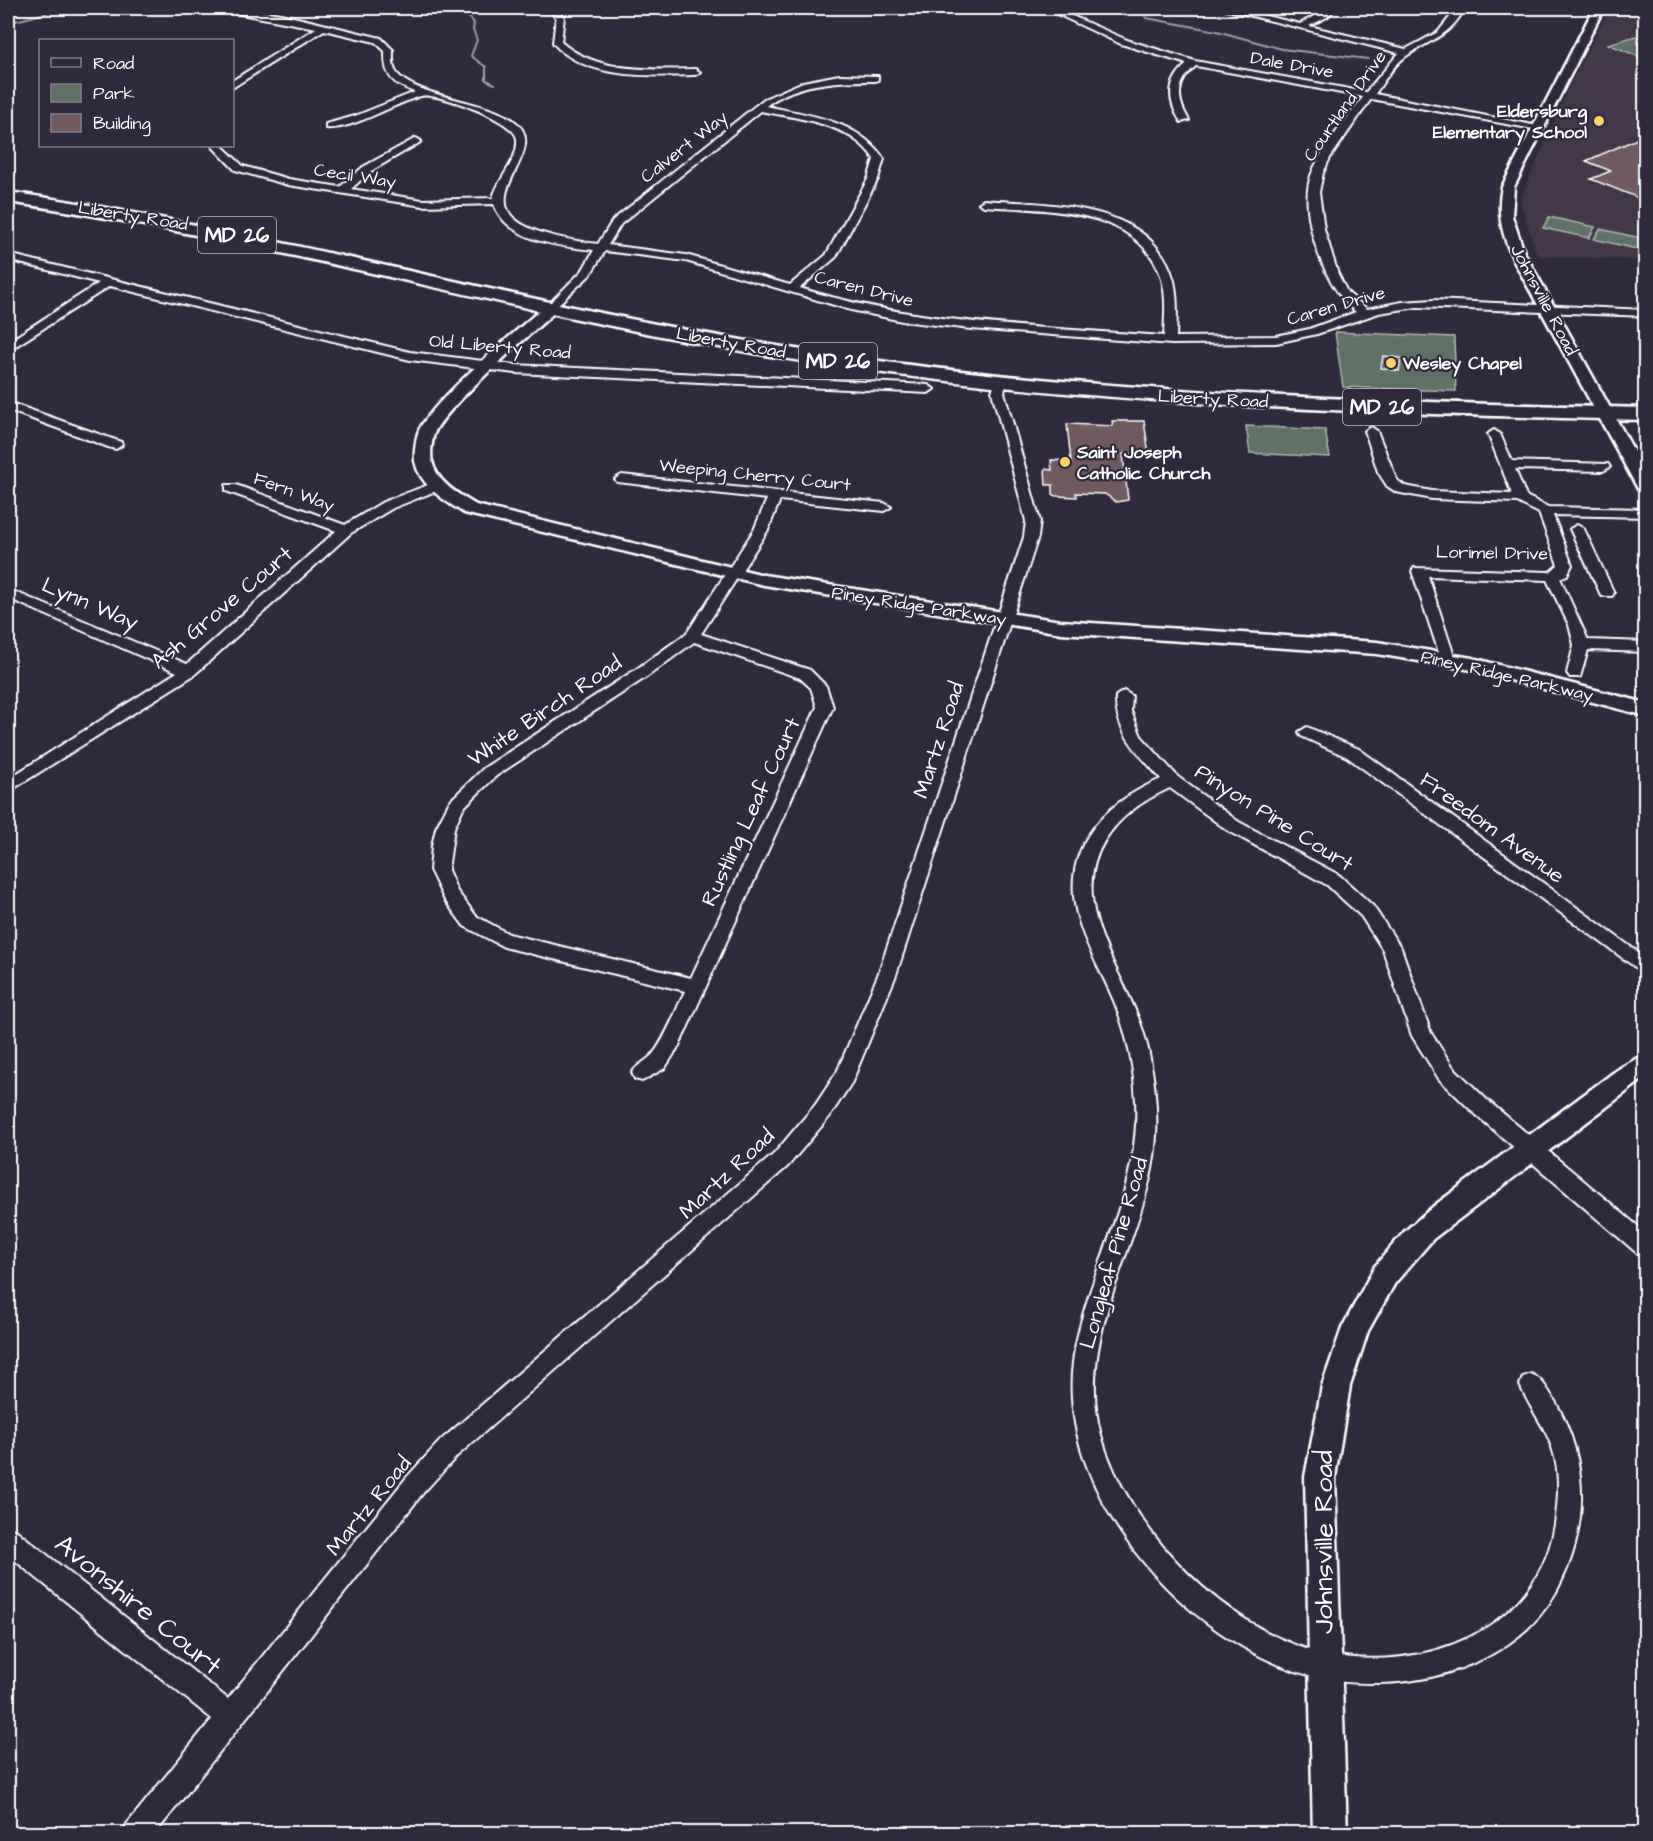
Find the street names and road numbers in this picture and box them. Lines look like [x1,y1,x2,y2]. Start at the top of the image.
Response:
street label: Dale Drive [1248,45,1336,85]
street label: Courtland Drive [1297,45,1393,166]
street label: Calvert Way [635,105,733,190]
street label: Cecil Way [312,157,398,196]
street label: Liberty Road [76,195,190,238]
road number: MD 26 [198,217,276,253]
street label: Johnsville Road [1504,240,1584,360]
street label: Caren Drive [812,265,916,313]
street label: Caren Drive [1284,280,1388,332]
street label: Liberty Road [674,321,788,366]
street label: Old Liberty Road [428,328,572,367]
road number: MD 26 [799,343,877,379]
street label: Liberty Road [1157,384,1269,415]
road number: MD 26 [1343,389,1421,425]
street label: Weeping Cherry Court [658,453,853,499]
street label: Fern Way [250,466,338,519]
street label: Ash Grove Court [144,539,300,677]
street label: Lorimel Drive [1436,540,1549,566]
street label: Lynn Way [37,570,143,639]
street label: Piney Ridge Parkway [830,580,1008,633]
street label: Piney Ridge Parkway [1418,644,1596,709]
street label: White Birch Road [462,648,628,774]
street label: Martz Road [906,678,972,802]
street label: Rustling Leaf Court [694,712,809,912]
street label: Pinyon Pine Court [1188,757,1359,880]
street label: Freedom Avenue [1413,765,1571,891]
street label: Martz Road [672,1122,782,1226]
street label: Longleaf Pine Road [1072,1154,1157,1353]
street label: Martz Road [319,1449,419,1563]
street label: Johnsville Road [1305,1450,1343,1634]
street label: Avonshire Court [46,1526,230,1684]

